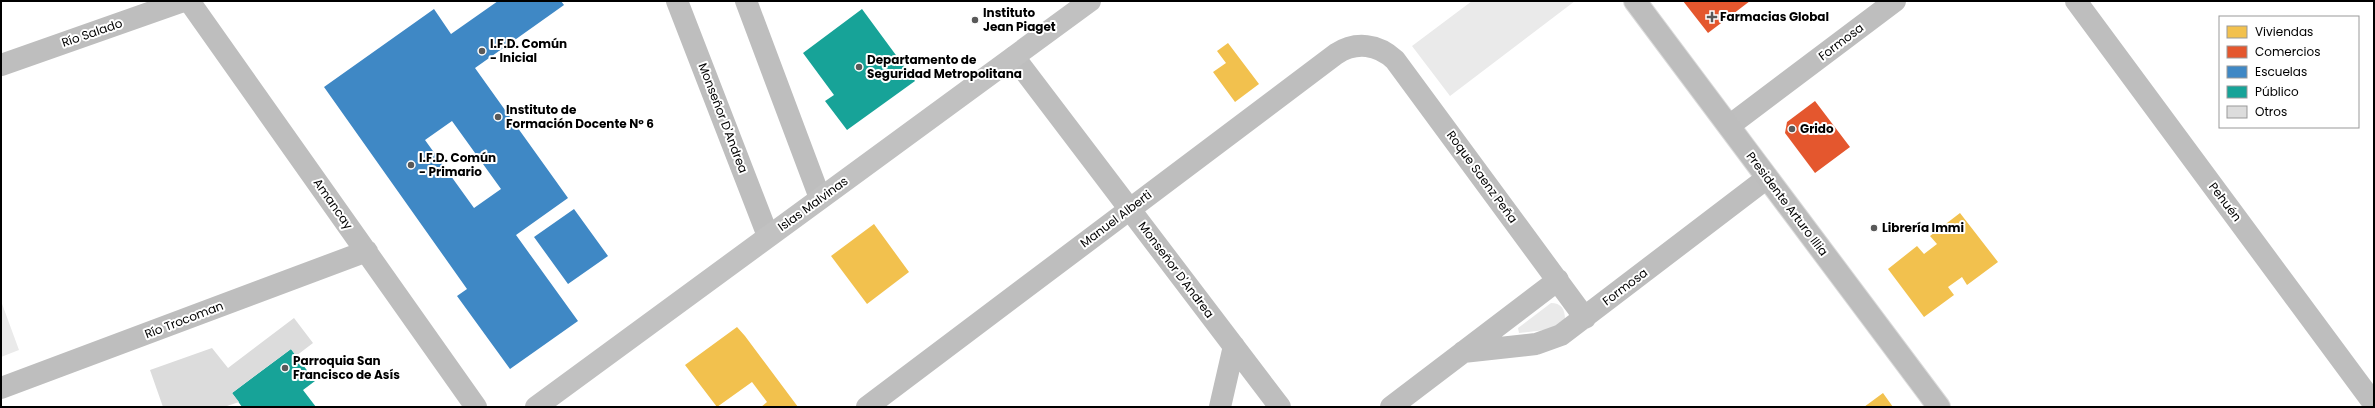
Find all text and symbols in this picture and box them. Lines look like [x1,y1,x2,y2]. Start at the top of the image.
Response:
place label: Instituto Jean Piaget [983,4,1056,35]
place label: Farmacias Global [1720,8,1829,25]
marker: Farmacias Global [1707,12,1717,22]
street label: Río Salado [59,14,125,51]
marker: Instituto Jean Piaget [970,15,980,25]
legend [2219,16,2359,128]
street label: Formosa [1815,19,1867,64]
text: Viviendas [2255,23,2313,40]
place label: I.F.D. Común - Inicial [490,35,567,66]
text: Comercios [2255,43,2320,60]
marker: I.F.D. Común - Inicial [477,46,487,56]
place label: Departamento de Seguridad Metropolitana [867,51,1022,82]
street label: Monseñor D'Andrea [695,60,752,175]
marker: Departamento de Seguridad Metropolitana [854,62,864,72]
text: Escuelas [2255,63,2307,80]
text: Público [2255,83,2299,100]
place label: Instituto de Formación Docente N° 6 [506,101,654,132]
text: Otros [2255,103,2287,120]
marker: Instituto de Formación Docente N° 6 [493,112,503,122]
place label: Grido [1800,120,1834,137]
marker: Grido [1787,124,1797,134]
street label: Roque Saenz Peña [1443,127,1522,226]
street label: Presidente Arturo Illia [1743,148,1832,259]
place label: I.F.D. Común - Primario [419,149,496,180]
marker: I.F.D. Común - Primario [406,160,416,170]
street label: Islas Malvinas [774,172,851,235]
street label: Amancay [310,175,357,233]
street label: Pehuén [2205,179,2246,225]
street label: Manuel Alberti [1076,186,1155,251]
street label: Monseñor D'Andrea [1134,218,1218,321]
place label: Librería Immi [1882,219,1964,236]
marker: Librería Immi [1869,223,1879,233]
street label: Formosa [1599,264,1651,309]
street label: Río Trocoman [142,297,226,342]
place label: Parroquia San Francisco de Asís [293,352,400,383]
marker: Parroquia San Francisco de Asís [280,363,290,373]

